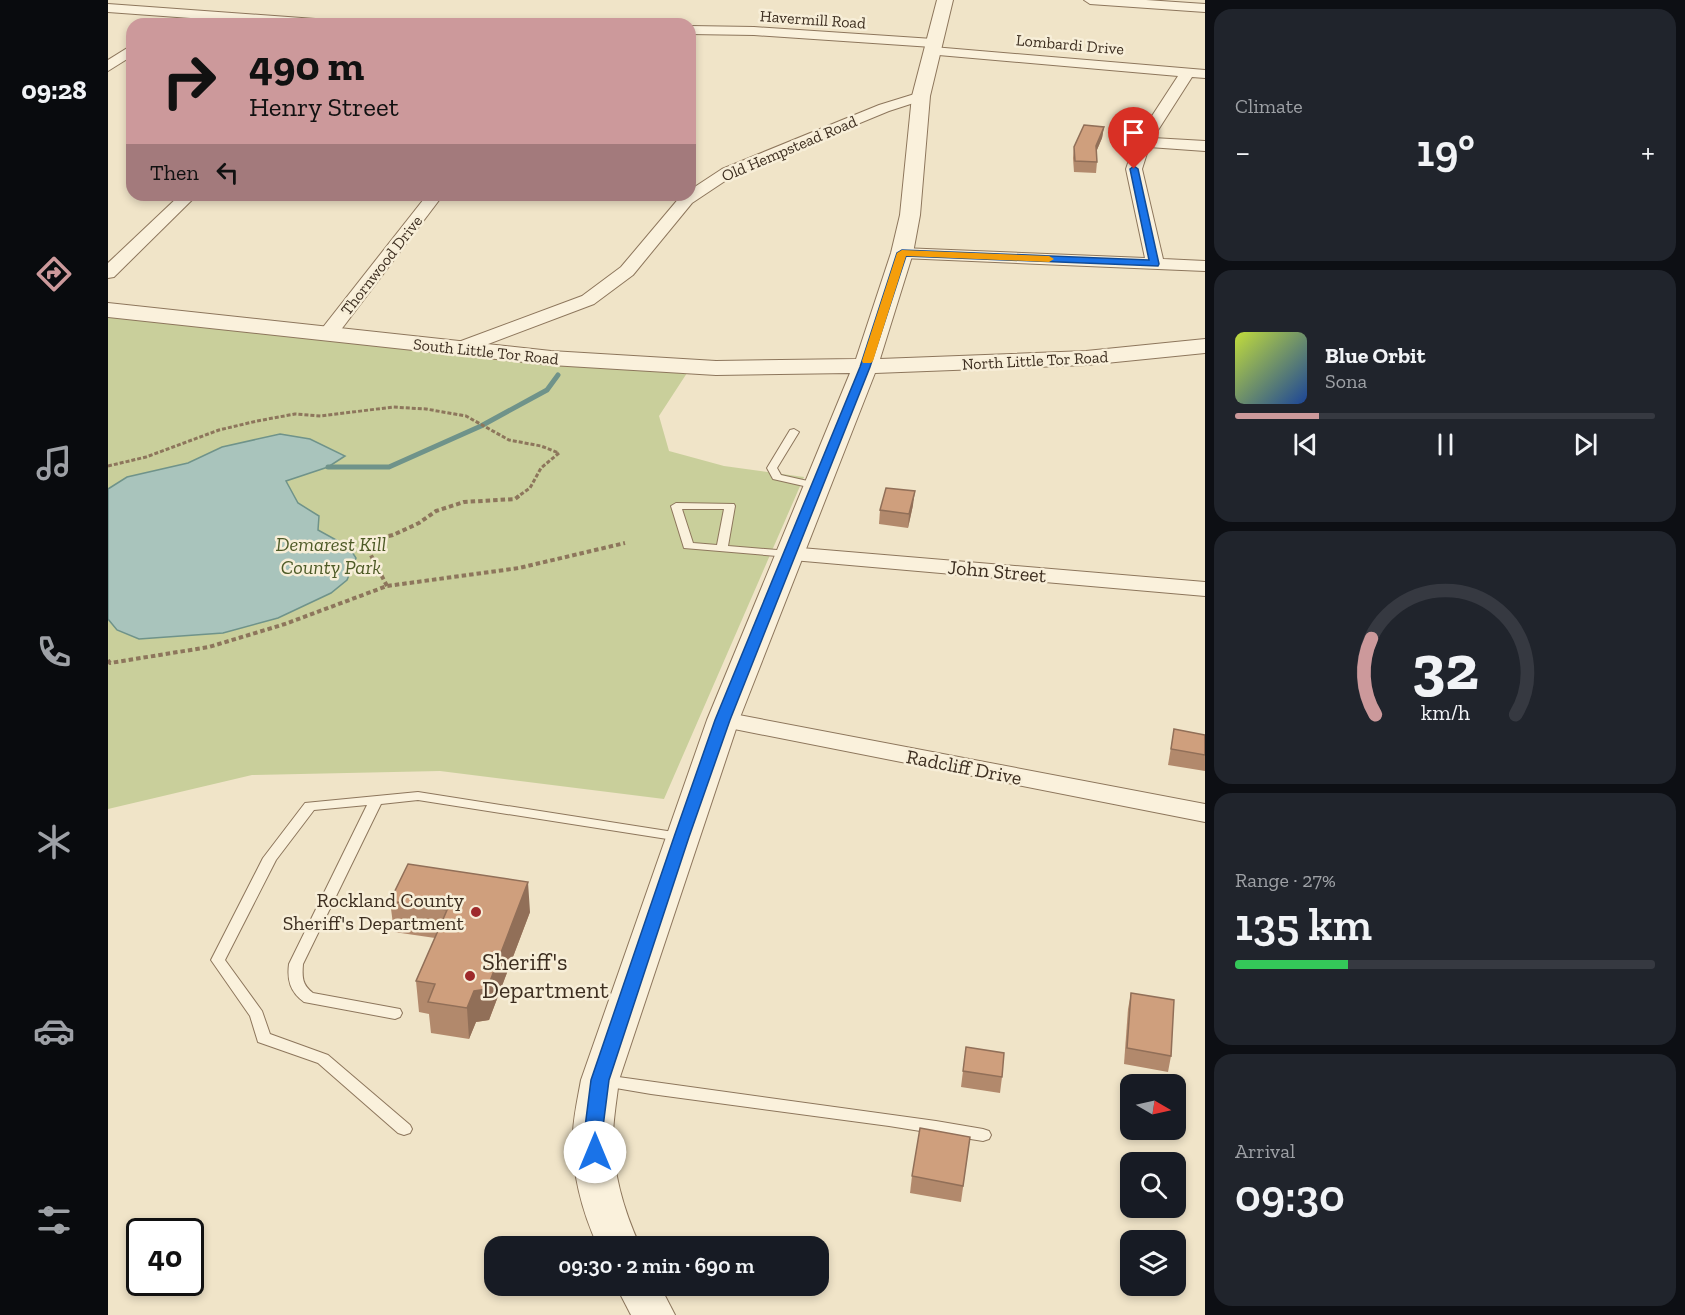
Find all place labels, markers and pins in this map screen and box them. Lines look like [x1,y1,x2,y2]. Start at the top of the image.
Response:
pin [1108,107,1159,169]
place label: Rockland County Sheriff's Department [283,888,465,935]
marker: Rockland County Sheriff's Department [469,905,483,919]
place label: Sheriff's Department [482,947,609,1004]
marker: Sheriff's Department [463,969,477,983]

